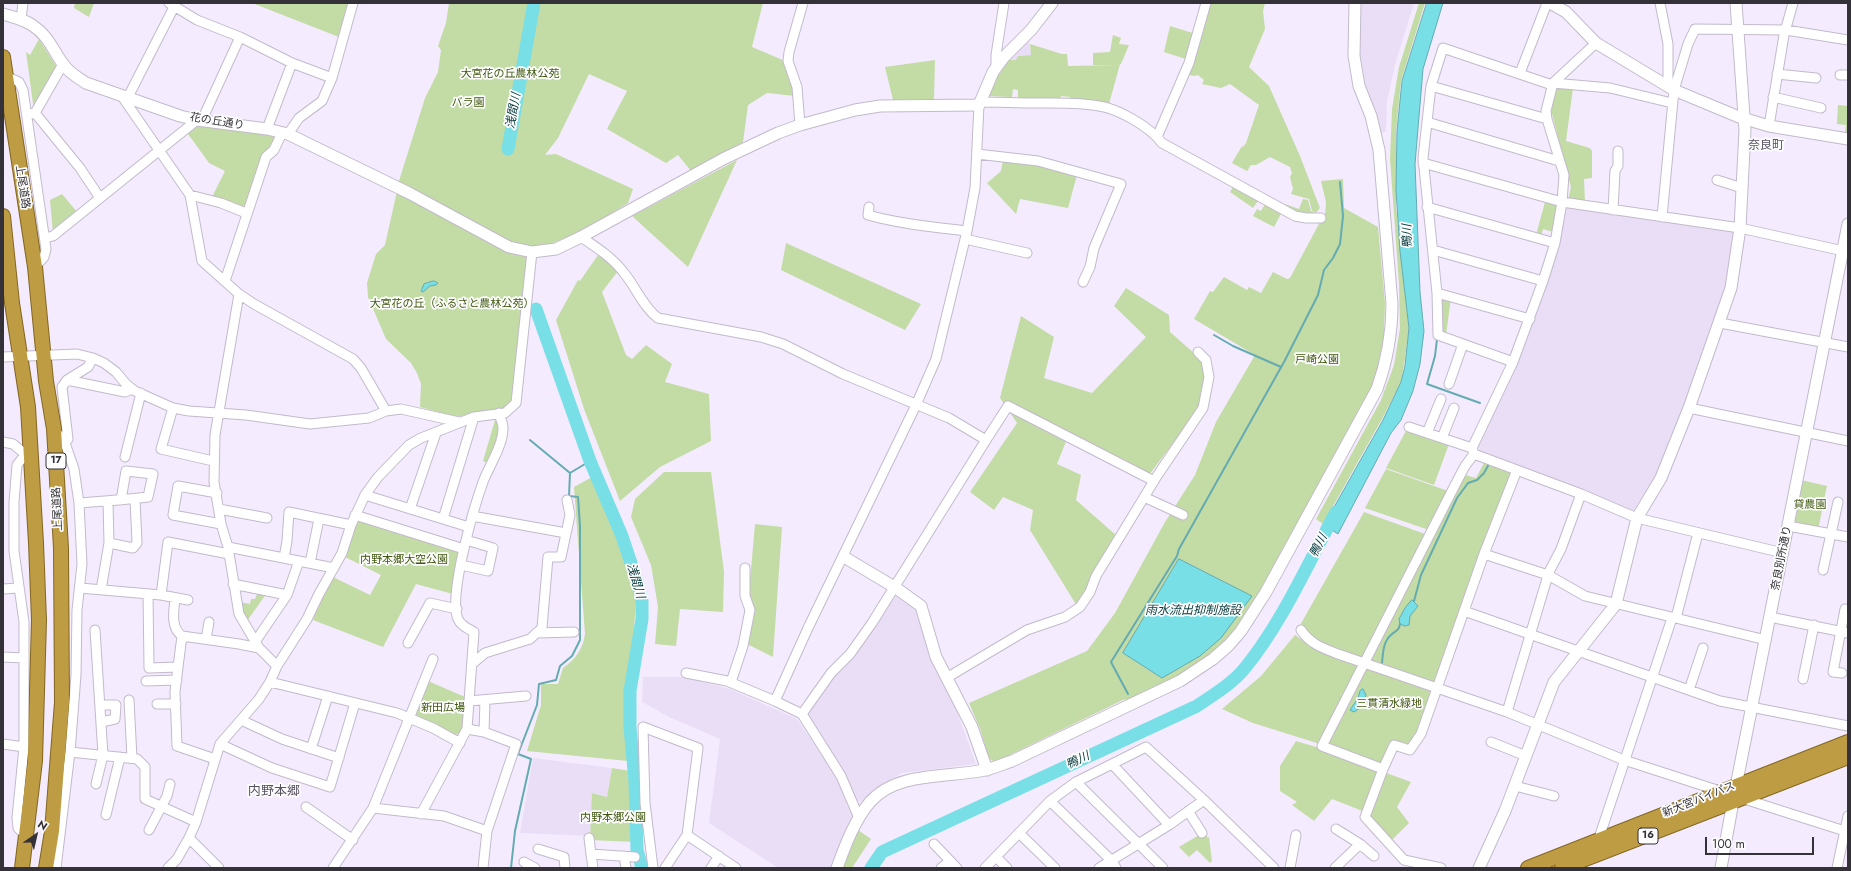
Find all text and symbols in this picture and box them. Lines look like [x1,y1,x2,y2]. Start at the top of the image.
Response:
park label: 大宮花の丘農林公苑 [461,67,559,81]
water label: 浅間川 [504,92,524,130]
park label: バラ園 [452,96,484,110]
street label: 花の丘通り [189,111,245,133]
district label: 奈良町 [1748,139,1784,153]
street label: 上尾道路 [12,164,32,210]
water label: 鴨川 [1400,224,1416,248]
park label: 大宮花の丘（ふるさと農林公苑） [370,297,534,311]
park label: 戸崎公園 [1295,353,1339,367]
road number: 17 [46,453,66,469]
street label: 上尾道路 [50,487,66,531]
park label: 貸農園 [1794,498,1826,512]
street label: 奈良別所通り [1769,524,1795,592]
water label: 鴨川 [1307,532,1331,560]
park label: 内野本郷大空公園 [360,553,448,567]
water label: 浅間川 [623,562,647,600]
water label: 雨水流出抑制施設 [1145,604,1241,618]
park label: 三貫清水緑地 [1356,697,1422,711]
park label: 新田広場 [421,701,465,715]
water label: 鴨川 [1064,749,1092,773]
street label: 新大宮バイパス [1661,779,1737,821]
district label: 内野本郷 [248,784,300,800]
park label: 内野本郷公園 [580,811,646,825]
north arrow [16,815,56,855]
text: N [35,816,51,834]
road number: 16 [1638,828,1658,844]
scale bar [1707,829,1816,855]
text: 100 m [1712,835,1745,853]

